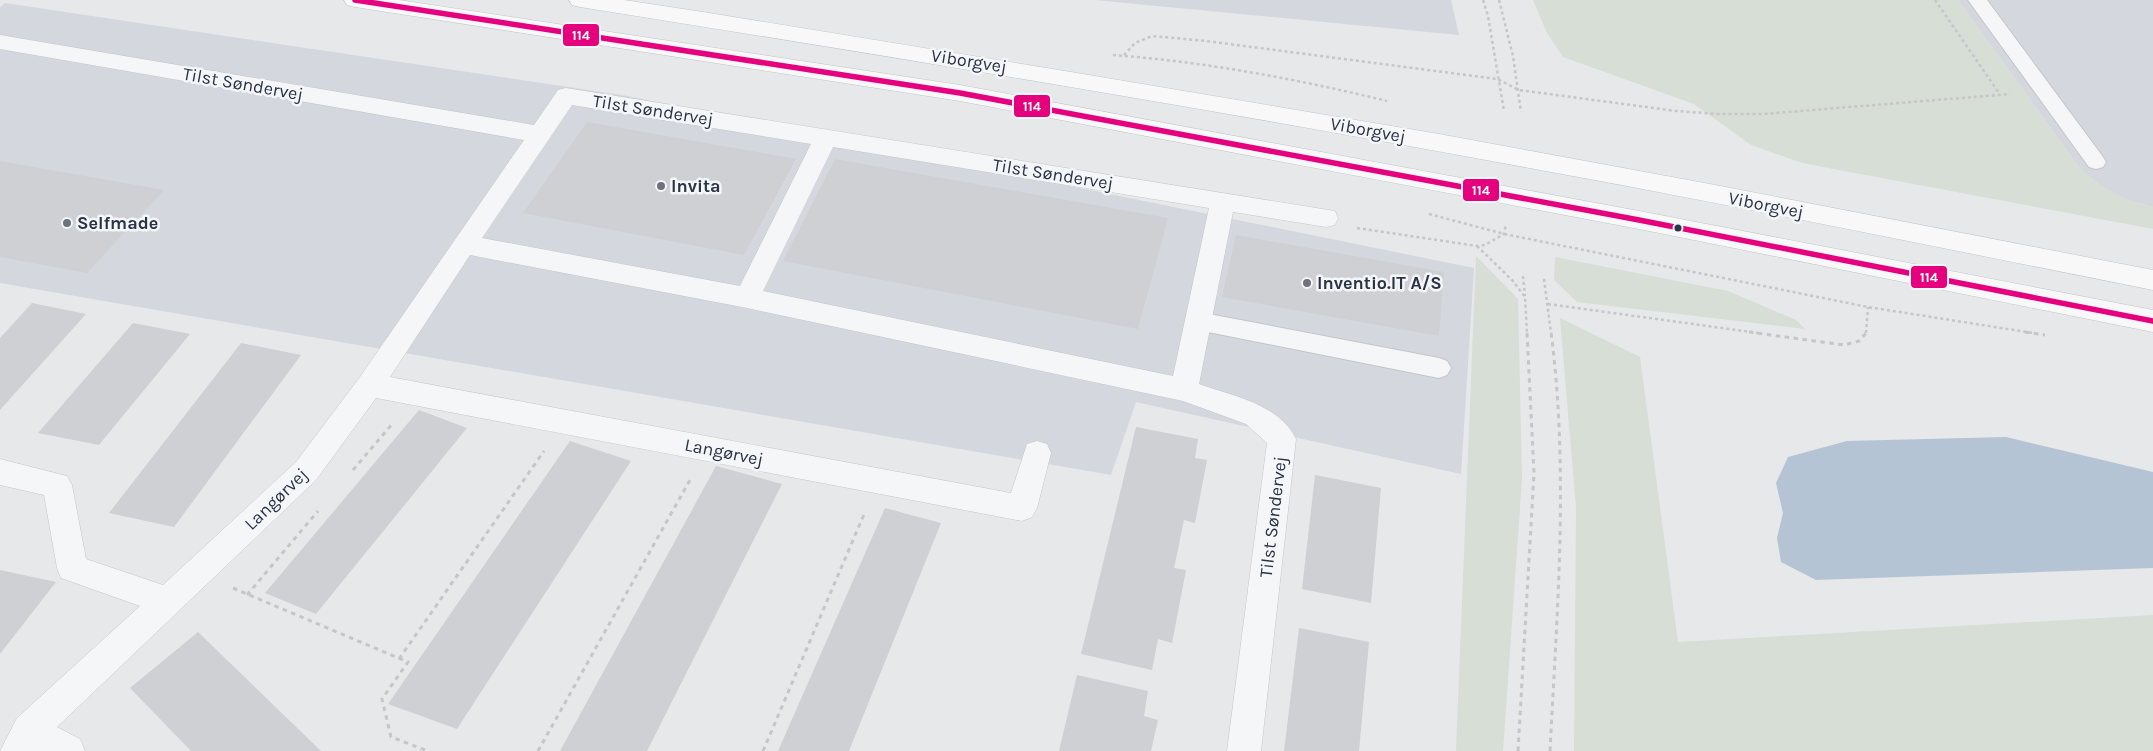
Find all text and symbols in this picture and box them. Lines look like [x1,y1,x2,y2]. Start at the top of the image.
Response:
line badge: 114 [562,23,600,47]
text: 114 [572,27,591,44]
street label: Viborgvej [930,44,1008,78]
street label: Tilst Søndervej [181,63,305,105]
street label: Tilst Søndervej [591,90,715,130]
line badge: 114 [1013,94,1051,118]
text: 114 [1023,98,1042,115]
street label: Viborgvej [1329,113,1407,147]
street label: Tilst Søndervej [991,154,1115,194]
place label: Invita [671,175,721,197]
line badge: 114 [1462,178,1500,202]
marker: Invita [655,180,667,192]
text: 114 [1472,182,1491,199]
street label: Viborgvej [1726,187,1806,223]
place label: Selfmade [77,212,158,234]
marker: Selfmade [61,217,73,229]
unlabelled marker [1673,223,1683,233]
line badge: 114 [1910,265,1948,289]
text: 114 [1920,269,1939,286]
place label: Inventio.IT A/S [1317,272,1442,294]
marker: Inventio.IT A/S [1301,277,1313,289]
street label: Langørvej [683,434,765,470]
street label: Tilst Søndervej [1255,455,1291,579]
street label: Langørvej [240,463,312,535]

